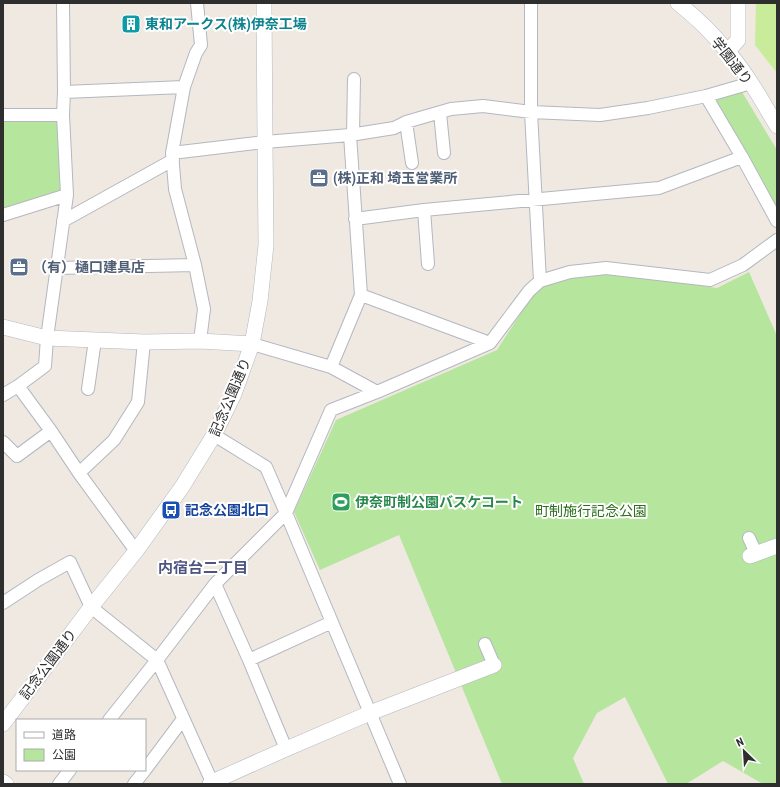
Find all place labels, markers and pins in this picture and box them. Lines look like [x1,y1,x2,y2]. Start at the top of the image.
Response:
building icon: 東和アークス(株)伊奈工場 [120,13,142,35]
place label: 東和アークス(株)伊奈工場 [145,16,307,33]
office icon: (株)正和 埼玉営業所 [308,167,330,189]
place label: (株)正和 埼玉営業所 [333,170,457,187]
office icon: （有）樋口建具店 [8,256,30,278]
place label: （有）樋口建具店 [33,259,145,275]
sports icon: 伊奈町制公園バスケコート [330,491,352,513]
place label: 伊奈町制公園バスケコート [355,494,523,510]
bus stop icon: 記念公園北口 [160,499,182,521]
place label: 記念公園北口 [185,502,269,518]

